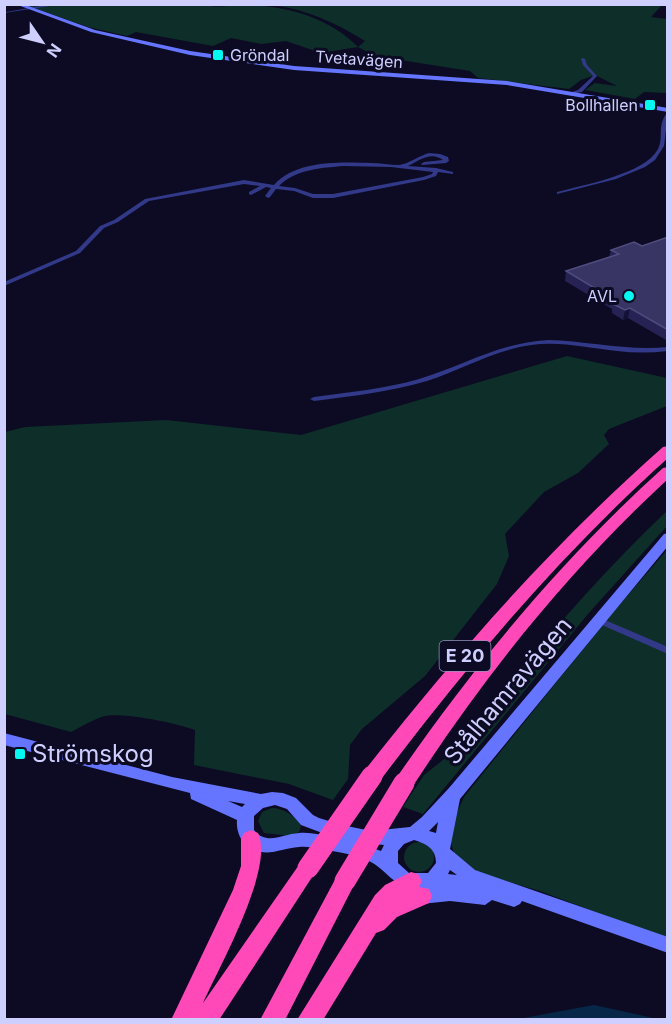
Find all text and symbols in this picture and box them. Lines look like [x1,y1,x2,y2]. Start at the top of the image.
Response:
north arrow [12,12,72,72]
text: N [43,40,66,61]
place label: Gröndal [230,45,289,65]
street label: Tvetavägen [314,46,404,72]
marker: Gröndal [211,48,225,62]
place label: Bollhallen [565,95,638,115]
marker: Bollhallen [643,98,657,112]
place label: AVL [587,286,617,306]
marker: AVL [622,289,636,303]
street label: Stålhamravägen [438,611,578,770]
road number: E 20 [440,641,490,671]
place label: Strömskog [32,739,154,768]
marker: Strömskog [13,747,27,761]

